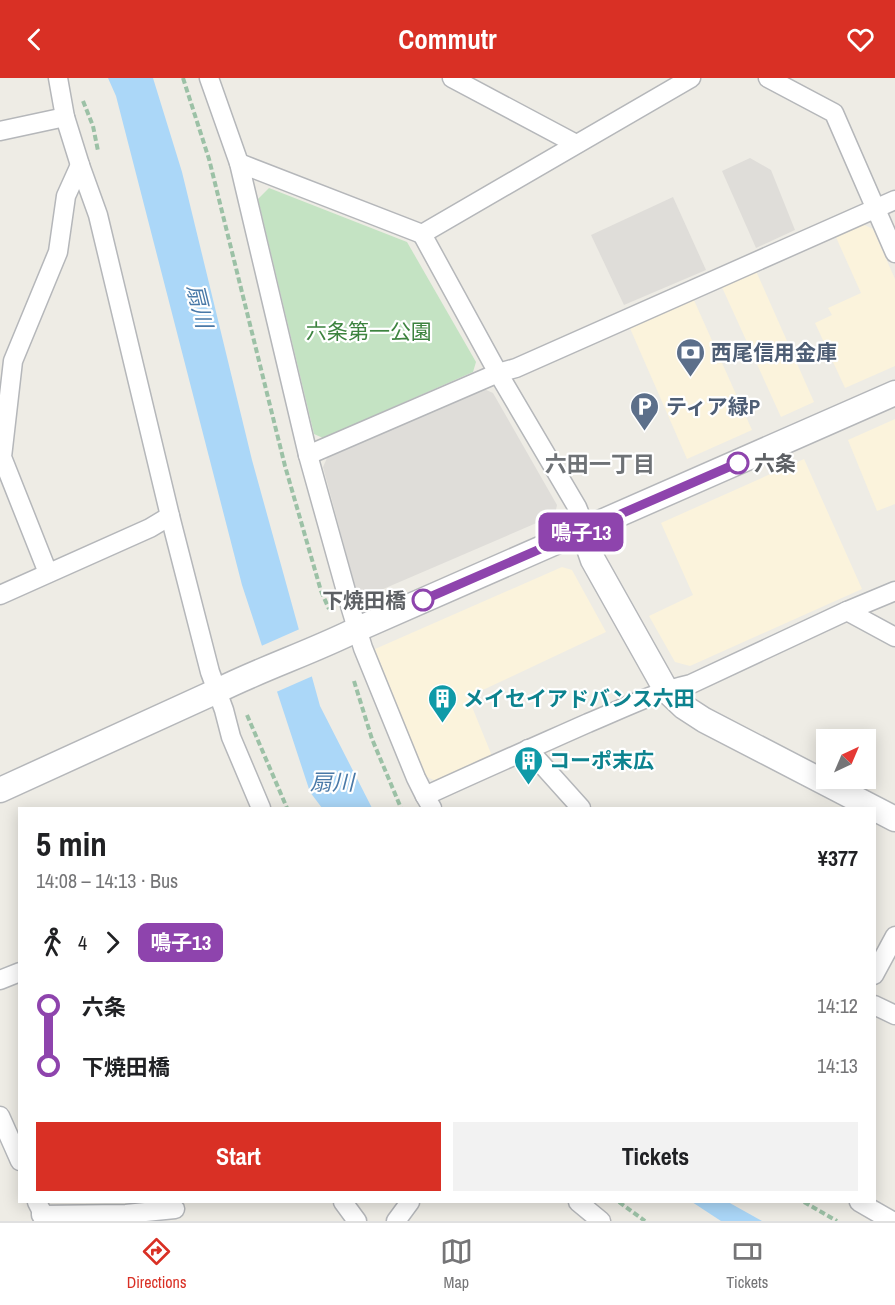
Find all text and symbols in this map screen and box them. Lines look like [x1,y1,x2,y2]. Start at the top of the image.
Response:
text: Commutr [398,21,497,57]
icon: back [18,23,51,56]
icon: heart [844,23,877,56]
water label: 扇川 [180,281,220,333]
park label: 六条第一公園 [306,317,432,346]
bank icon: 西尾信用金庫 [674,336,706,378]
place label: 西尾信用金庫 [711,338,837,367]
parking icon: ティア緑P [629,390,661,432]
place label: ティア緑P [666,392,760,421]
district label: 六田一丁目 [545,449,655,479]
place label: 六条 [754,449,796,478]
marker: 六条 [727,452,749,474]
line badge: 鳴子13 [539,512,623,552]
text: 鳴子13 [550,518,612,547]
place label: 下焼田橋 [322,586,406,615]
marker: 下焼田橋 [412,589,434,611]
building icon: メイセイアドバンス六田 [426,682,458,724]
place label: メイセイアドバンス六田 [463,684,695,713]
north arrow [816,729,876,789]
map controls [816,729,876,789]
building icon: コーポ末広 [512,744,544,786]
place label: コーポ末広 [549,746,654,775]
water label: 扇川 [310,767,356,797]
text: 5 min [36,822,107,866]
text: ¥377 [818,843,858,873]
text: 14:08 – 14:13 · Bus [36,867,178,894]
icon: walk [36,926,69,959]
icon: forward [96,926,129,959]
text: 鳴子13 [150,928,211,957]
text: 4 [78,929,87,956]
text: 六条 [82,992,126,1022]
text: 14:12 [817,992,858,1019]
text: 下焼田橋 [82,1052,170,1082]
text: 14:13 [817,1052,858,1079]
button: Start [36,1122,441,1191]
button: Tickets [453,1122,858,1191]
tab: Directions [127,1235,186,1293]
tab: Map [440,1235,473,1293]
tab: Tickets [726,1235,768,1293]

